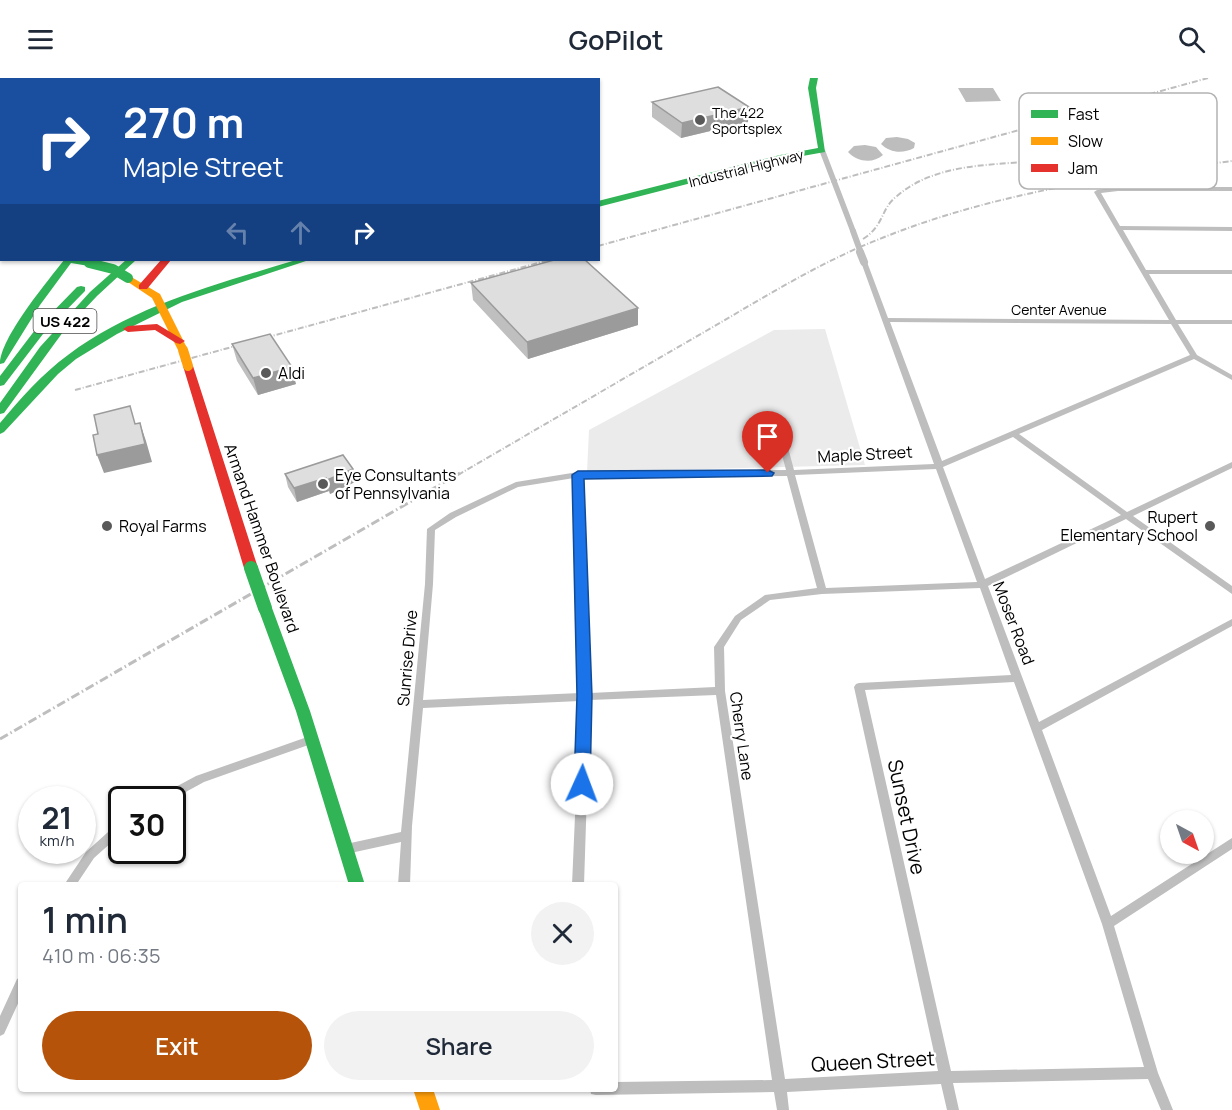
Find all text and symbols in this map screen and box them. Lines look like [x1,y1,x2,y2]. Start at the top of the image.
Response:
text: GoPilot [568,21,664,58]
icon: menu [24,23,57,56]
icon: search [1175,23,1208,56]
text: 270 m [123,93,244,151]
legend [1019,93,1217,189]
icon: right [24,102,102,180]
place label: The 422 Sportsplex [712,103,783,138]
text: Fast [1068,103,1099,125]
marker: The 422 Sportsplex [693,113,707,127]
text: Slow [1068,130,1103,152]
street label: Industrial Highway [687,144,806,191]
text: Maple Street [123,148,283,185]
text: Jam [1068,157,1098,179]
icon: left [221,216,254,249]
icon: ahead [284,216,317,249]
icon: right [347,216,380,249]
street label: Center Avenue [1011,300,1107,319]
road number: US 422 [34,309,97,333]
place label: Aldi [278,362,305,384]
marker: Aldi [259,366,273,380]
pin [742,411,793,473]
icon: arrive [751,420,784,453]
street label: Armand Hammer Boulevard [219,440,305,636]
street label: Maple Street [817,441,913,467]
place label: Eye Consultants of Pennsylvania [335,464,456,504]
marker: Eye Consultants of Pennsylvania [316,477,330,491]
place label: Rupert Elementary School [1060,506,1198,546]
place label: Royal Farms [119,515,207,537]
marker: Royal Farms [100,519,114,533]
marker: Rupert Elementary School [1203,519,1217,533]
street label: Moser Road [988,578,1040,668]
street label: Sunrise Drive [392,609,422,707]
street label: Cherry Lane [725,690,759,782]
position arrow [550,752,614,816]
street label: Sunset Drive [882,757,932,877]
speed limit sign: 30 [108,786,186,864]
text: 21 [41,797,73,838]
north arrow [1160,810,1214,864]
map controls [1160,810,1214,864]
text: km/h [40,830,74,851]
text: 1 min [42,895,128,944]
button: close [531,902,594,965]
text: 410 m · 06:35 [42,942,160,969]
button: Exit [42,1011,312,1080]
button: Share [324,1011,594,1080]
street label: Queen Street [810,1044,936,1078]

